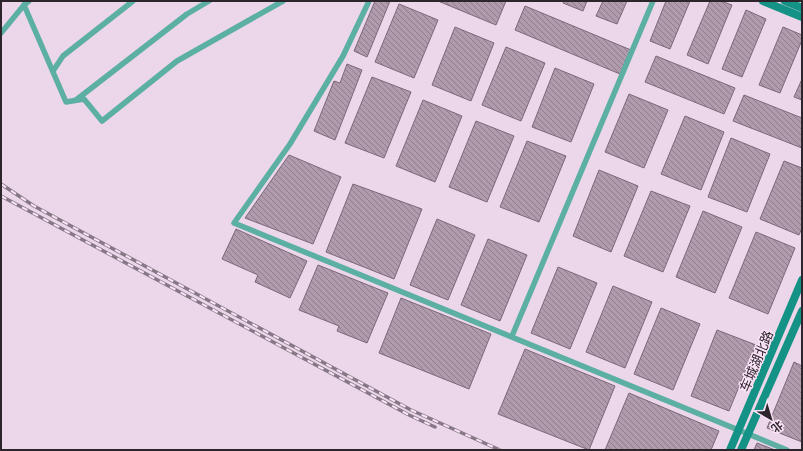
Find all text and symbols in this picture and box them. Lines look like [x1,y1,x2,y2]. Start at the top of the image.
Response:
street label: 车城湖北路 [736,328,776,394]
north arrow [751,399,791,439]
text: 北 [769,419,786,436]

